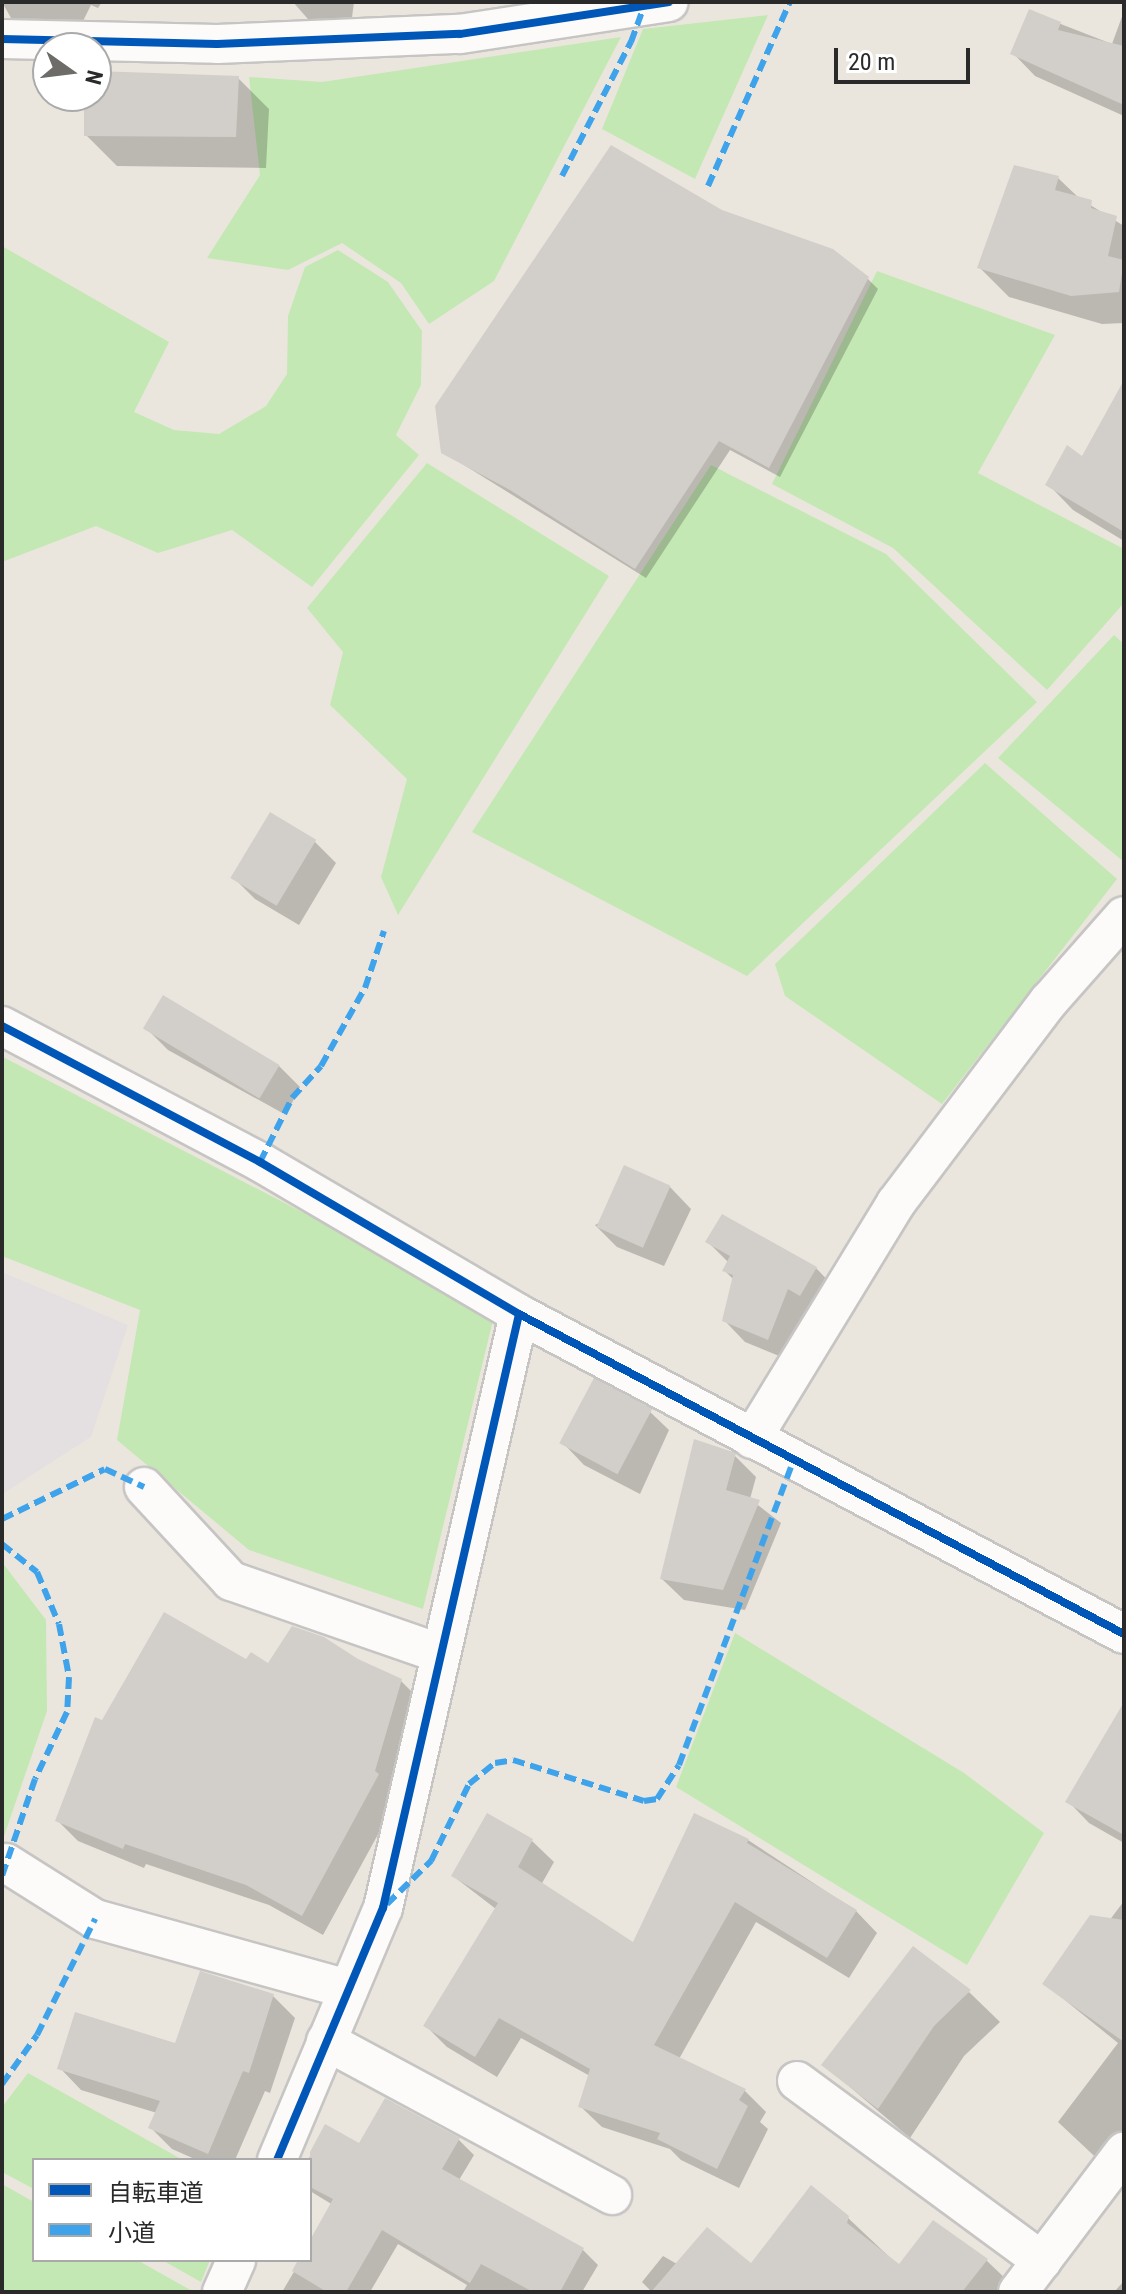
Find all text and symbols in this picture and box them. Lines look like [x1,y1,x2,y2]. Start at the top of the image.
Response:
north arrow [32,32,112,112]
scale bar [838,32,974,82]
text: 20 m [848,48,895,76]
text: N [80,68,108,87]
legend [32,2158,312,2262]
text: 自転車道 [108,2179,204,2207]
text: 小道 [108,2219,156,2247]

